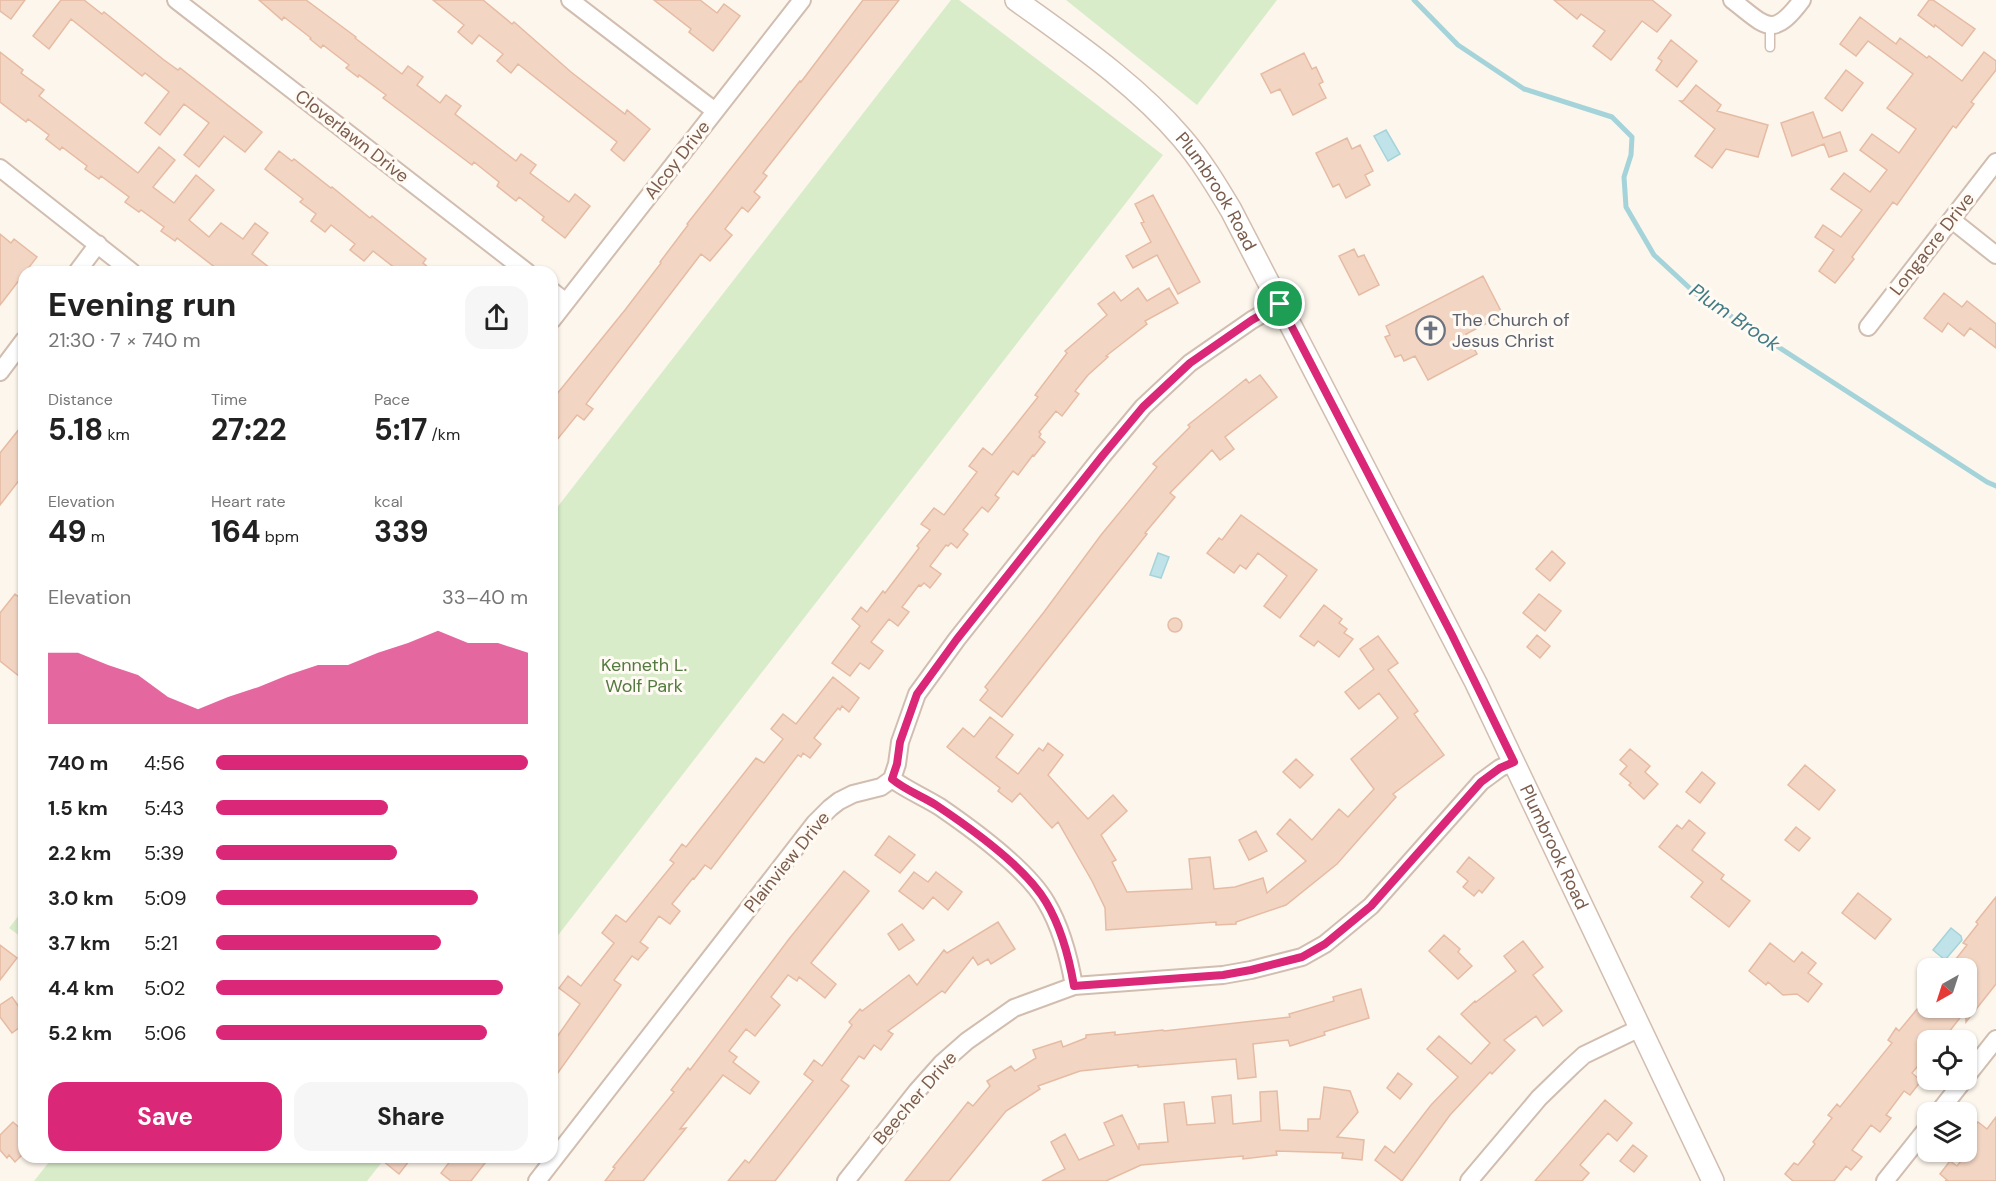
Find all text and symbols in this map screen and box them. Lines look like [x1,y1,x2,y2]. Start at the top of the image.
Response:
street label: Cloverlawn Drive [290,84,414,188]
street label: Alcoy Drive [639,116,715,204]
street label: Plumbrook Road [1170,127,1262,255]
street label: Longacre Drive [1884,188,1980,300]
water label: Plum Brook [1685,277,1786,357]
pin [1254,278,1305,329]
text: Evening run [48,283,236,326]
button: share [465,286,528,349]
icon: arrive [1263,287,1296,320]
place label: The Church of Jesus Christ [1452,308,1570,353]
church icon: The Church of Jesus Christ [1415,314,1447,346]
text: 21:30 · 7 × 740 m [48,327,201,353]
text: Distance [48,389,113,410]
text: Time [211,389,247,410]
text: Pace [374,389,410,410]
text: 5.18 [48,410,103,449]
text: 27:22 [211,410,286,449]
text: 5:17 [374,410,427,449]
text: km [103,424,130,445]
text: /km [427,424,460,445]
text: Elevation [48,491,115,512]
text: Heart rate [211,491,286,512]
text: kcal [374,491,403,512]
text: 49 [48,512,87,551]
text: 164 [211,512,260,551]
text: 339 [374,512,429,551]
text: m [87,526,105,547]
text: bpm [260,526,299,547]
text: Elevation [48,584,131,610]
text: 33–40 m [442,584,528,610]
park label: Kenneth L. Wolf Park [601,653,687,698]
text: 740 m [48,750,108,776]
text: 4:56 [144,750,185,776]
street label: Plumbrook Road [1514,781,1594,913]
text: 1.5 km [48,795,108,821]
text: 5:43 [144,795,184,821]
street label: Plainview Drive [739,806,835,918]
text: 2.2 km [48,840,111,866]
text: 5:39 [144,840,184,866]
text: 3.0 km [48,885,113,911]
text: 5:09 [144,885,186,911]
text: 3.7 km [48,930,110,956]
text: 5:21 [144,930,178,956]
north arrow [1917,958,1977,1018]
map controls [1917,958,1977,1162]
text: 4.4 km [48,975,114,1001]
text: 5:02 [144,975,185,1001]
text: 5.2 km [48,1020,112,1046]
text: 5:06 [144,1020,186,1046]
button: locate [1917,1030,1977,1090]
street label: Beecher Drive [868,1046,962,1150]
button: Save [48,1082,282,1151]
button: Share [294,1082,528,1151]
button: layers [1917,1102,1977,1162]

